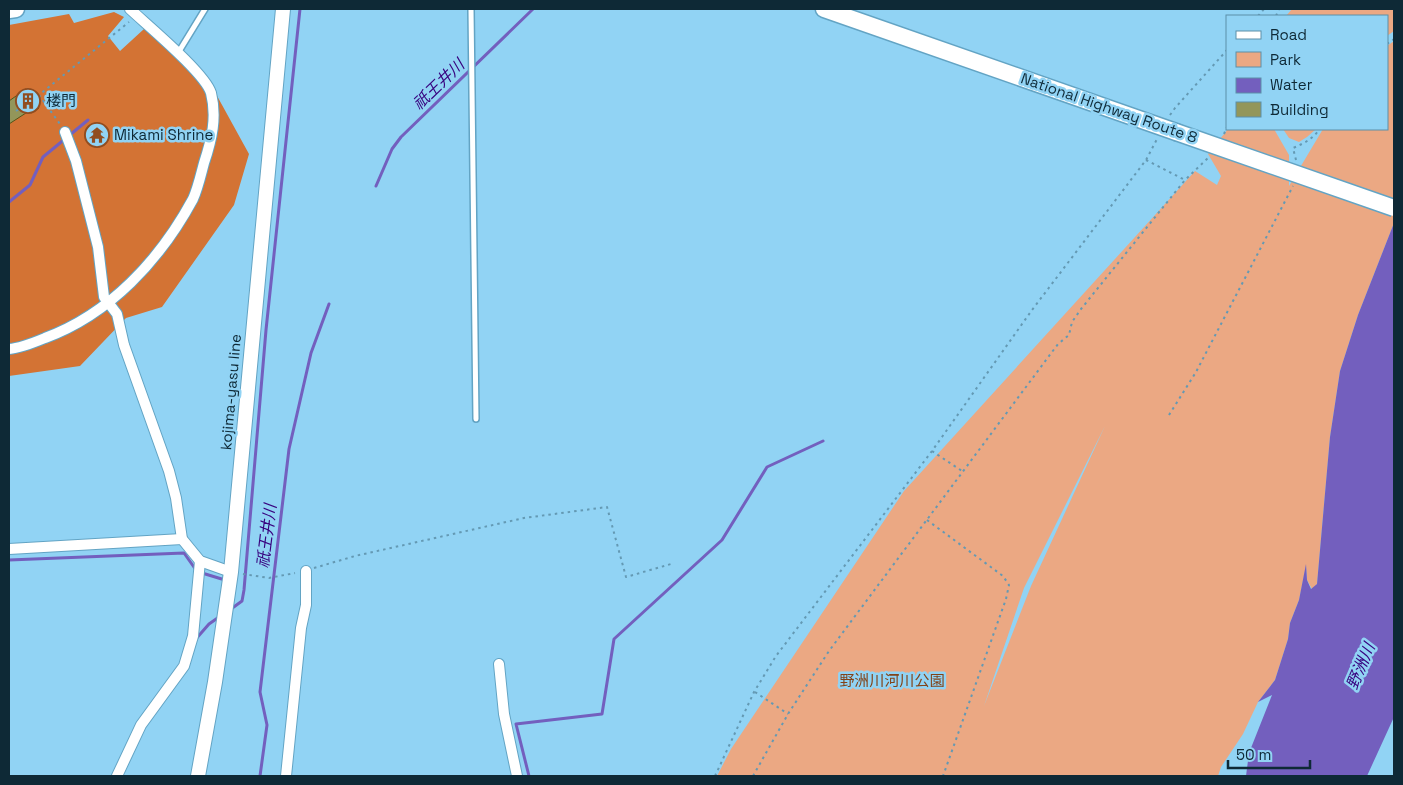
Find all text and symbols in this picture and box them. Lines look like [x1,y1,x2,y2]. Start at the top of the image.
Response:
legend [1226,15,1388,130]
text: Road [1270,25,1307,44]
text: Park [1270,50,1301,69]
water label: 祇王井川 [408,53,470,114]
street label: National Highway Route 8 [1018,68,1200,147]
text: Water [1270,75,1313,94]
building icon: 楼門 [15,88,41,114]
place label: 楼門 [46,91,76,110]
text: Building [1270,100,1329,119]
temple icon: Mikami Shrine [84,122,110,148]
place label: Mikami Shrine [114,125,214,144]
street label: kojima-yasu line [216,333,245,451]
water label: 祇王井川 [252,501,281,569]
water label: 野洲川 [1341,638,1380,692]
park label: 野洲川河川公園 [839,671,945,690]
scale bar [1228,738,1310,770]
text: 50 m [1236,745,1271,764]

